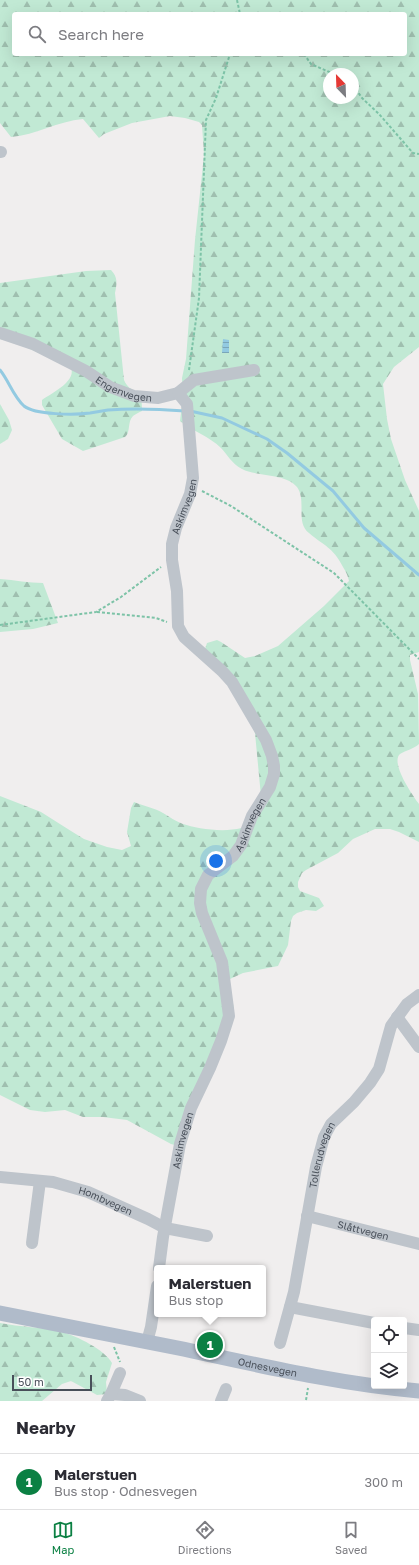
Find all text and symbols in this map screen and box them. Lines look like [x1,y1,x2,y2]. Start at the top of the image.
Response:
search box [12,12,407,56]
icon: search [26,23,48,45]
text: Search here [58,25,144,43]
north arrow [323,68,359,104]
street label: Engenvegen [93,373,152,403]
street label: Askimvegen [169,478,199,535]
street label: Askimvegen [232,795,268,854]
your location [206,851,226,871]
street label: Askimvegen [170,1110,195,1170]
street label: Tollerudvegen [306,1120,337,1189]
street label: Hombvegen [77,1184,134,1217]
street label: Slåttvegen [336,1218,390,1242]
popup [154,1265,266,1317]
text: Malerstuen [169,1274,251,1292]
text: Bus stop [169,1292,223,1308]
map controls [371,1317,407,1389]
button: locate [371,1317,407,1353]
pin: 1 [197,1330,223,1360]
button: layers [371,1353,407,1389]
street label: Odnesvegen [237,1355,298,1379]
scale bar [12,1373,92,1392]
text: 50 m [18,1375,44,1388]
text: Nearby [16,1417,76,1438]
text: Malerstuen [54,1465,137,1483]
text: 1 [26,1474,32,1490]
text: 300 m [365,1474,403,1490]
text: Bus stop · Odnesvegen [54,1483,197,1499]
tab: Map [52,1519,74,1556]
tab: Directions [178,1519,232,1556]
tab: Saved [335,1519,367,1556]

